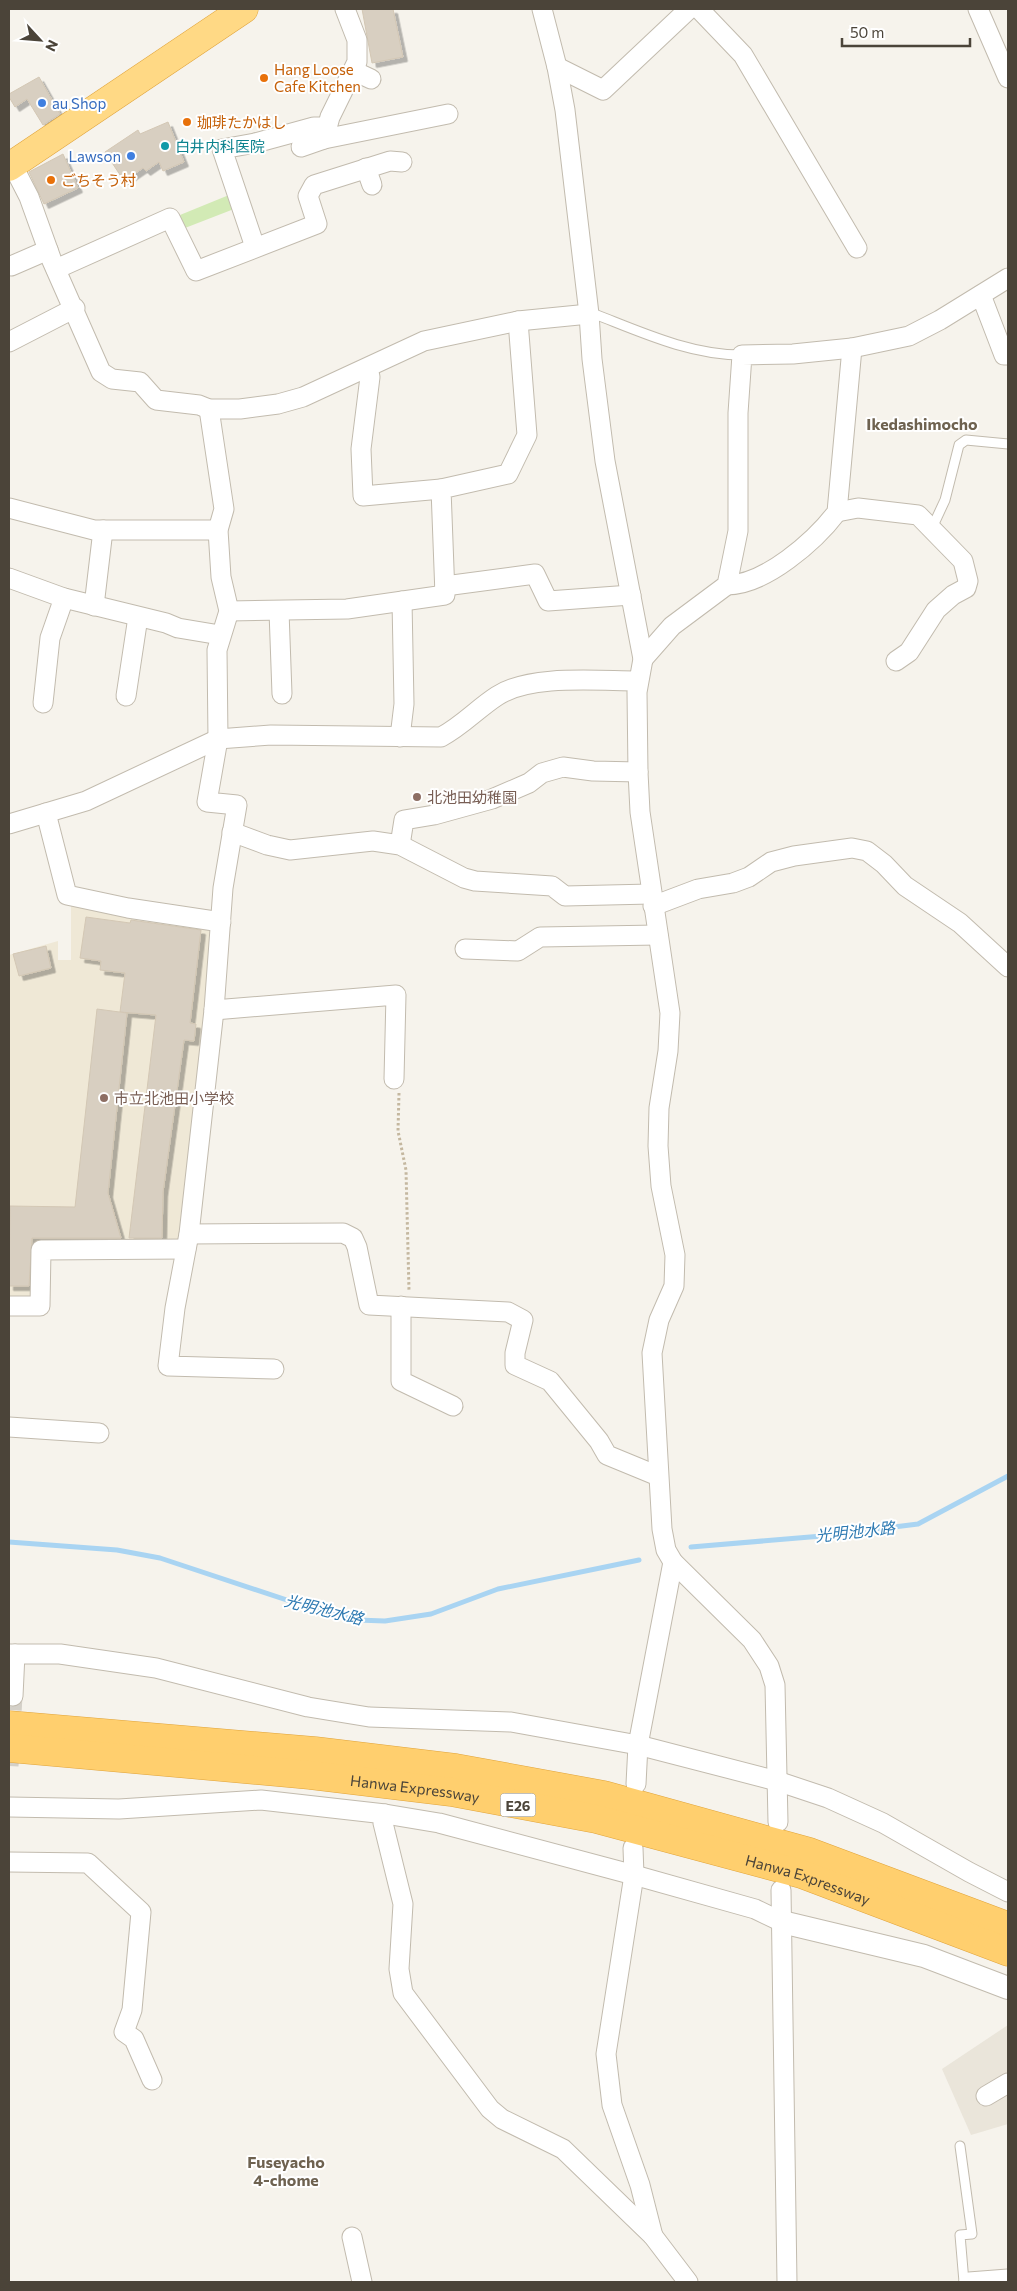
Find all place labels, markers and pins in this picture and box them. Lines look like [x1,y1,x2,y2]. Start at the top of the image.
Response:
place label: Hang Loose Cafe Kitchen [274,60,361,95]
marker: Hang Loose Cafe Kitchen [258,72,270,84]
place label: au Shop [52,94,106,112]
marker: au Shop [36,97,48,109]
place label: 珈琲たかはし [197,113,286,131]
marker: 珈琲たかはし [181,116,193,128]
place label: 白井内科医院 [175,137,265,155]
marker: 白井内科医院 [159,140,171,152]
place label: Lawson [68,147,121,165]
marker: Lawson [125,150,137,162]
place label: ごちそう村 [61,171,136,189]
marker: ごちそう村 [45,174,57,186]
place label: 北池田幼稚園 [427,788,517,806]
marker: 北池田幼稚園 [411,791,423,803]
place label: 市立北池田小学校 [114,1089,234,1107]
marker: 市立北池田小学校 [98,1092,110,1104]

